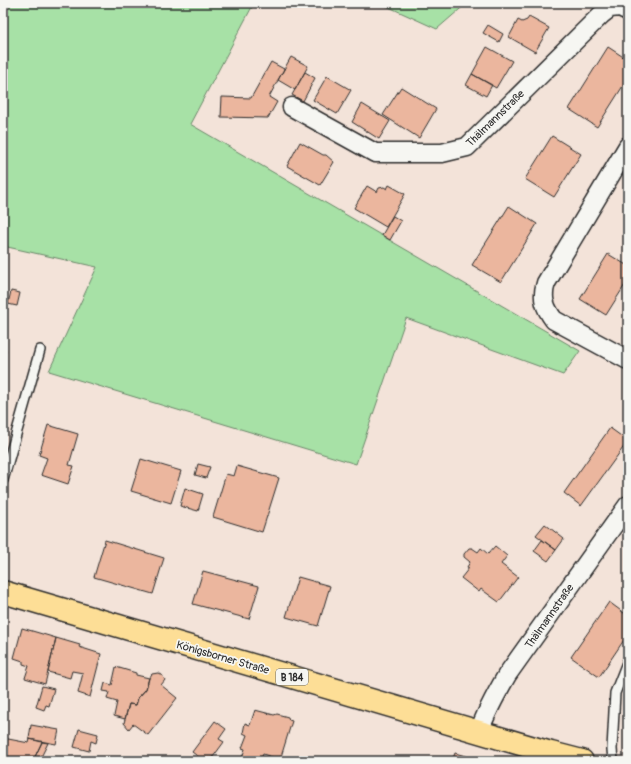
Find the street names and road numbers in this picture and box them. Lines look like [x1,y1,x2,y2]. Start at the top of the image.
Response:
street label: Thälmannstraße [464,87,528,149]
street label: Thälmannstraße [522,581,577,651]
street label: Königsborner Straße [175,638,271,677]
road number: B 184 [276,669,308,685]

